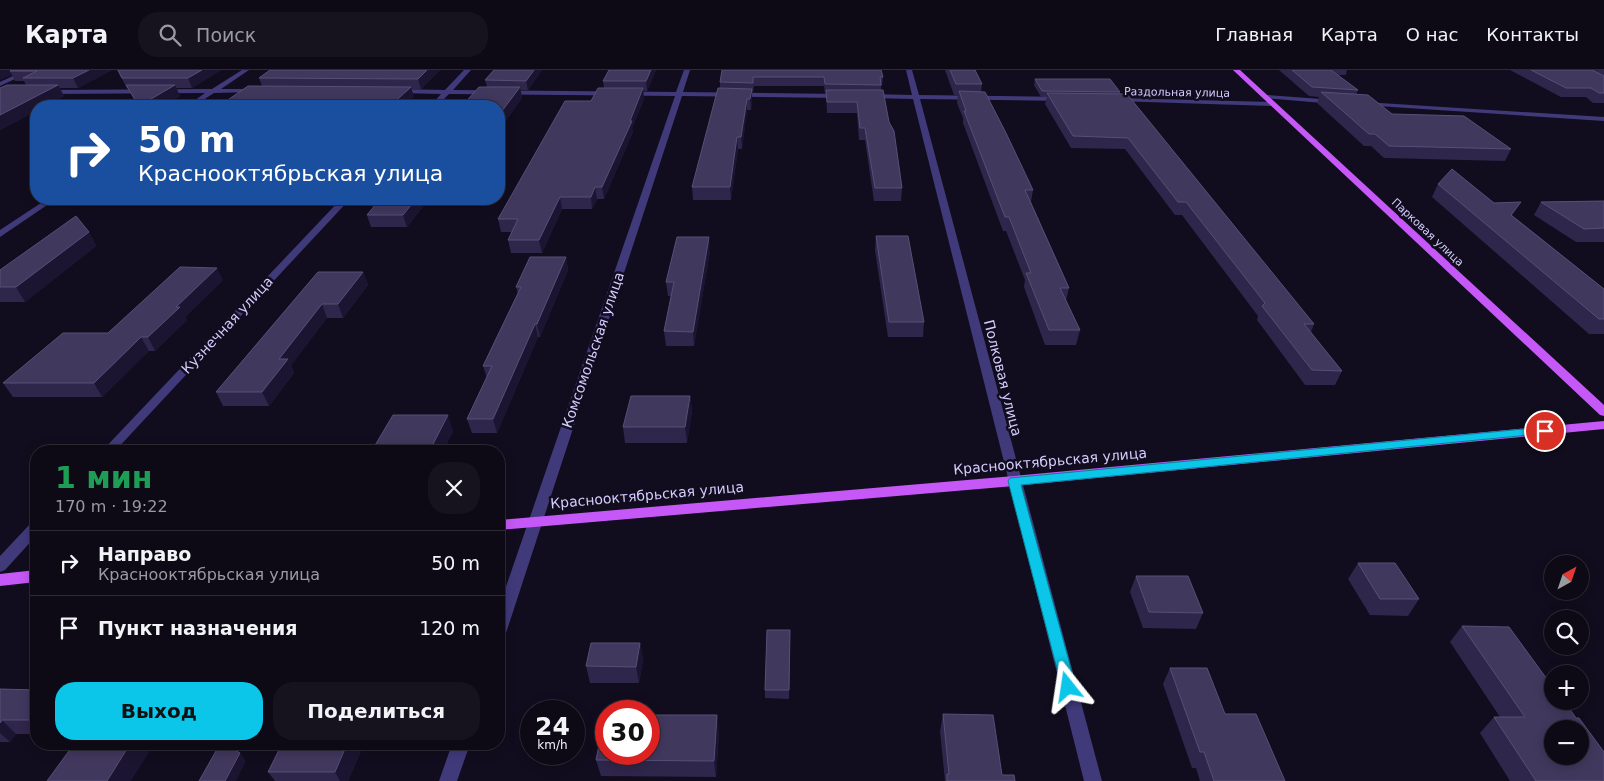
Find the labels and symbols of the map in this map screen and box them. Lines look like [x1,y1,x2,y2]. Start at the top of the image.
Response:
street label: Раздольная улица [1124,85,1230,100]
street label: Парковая улица [1389,196,1466,269]
street label: Комсомольская улица [559,270,627,430]
street label: Кузнечная улица [178,273,276,377]
street label: Полковая улица [981,318,1025,438]
pin [1524,410,1566,452]
street label: Краснооктябрьская улица [953,445,1147,477]
street label: Краснооктябрьская улица [550,479,744,511]
north arrow [1544,555,1589,600]
position arrow [1041,660,1093,712]
speed limit sign: 30 [595,700,660,765]

